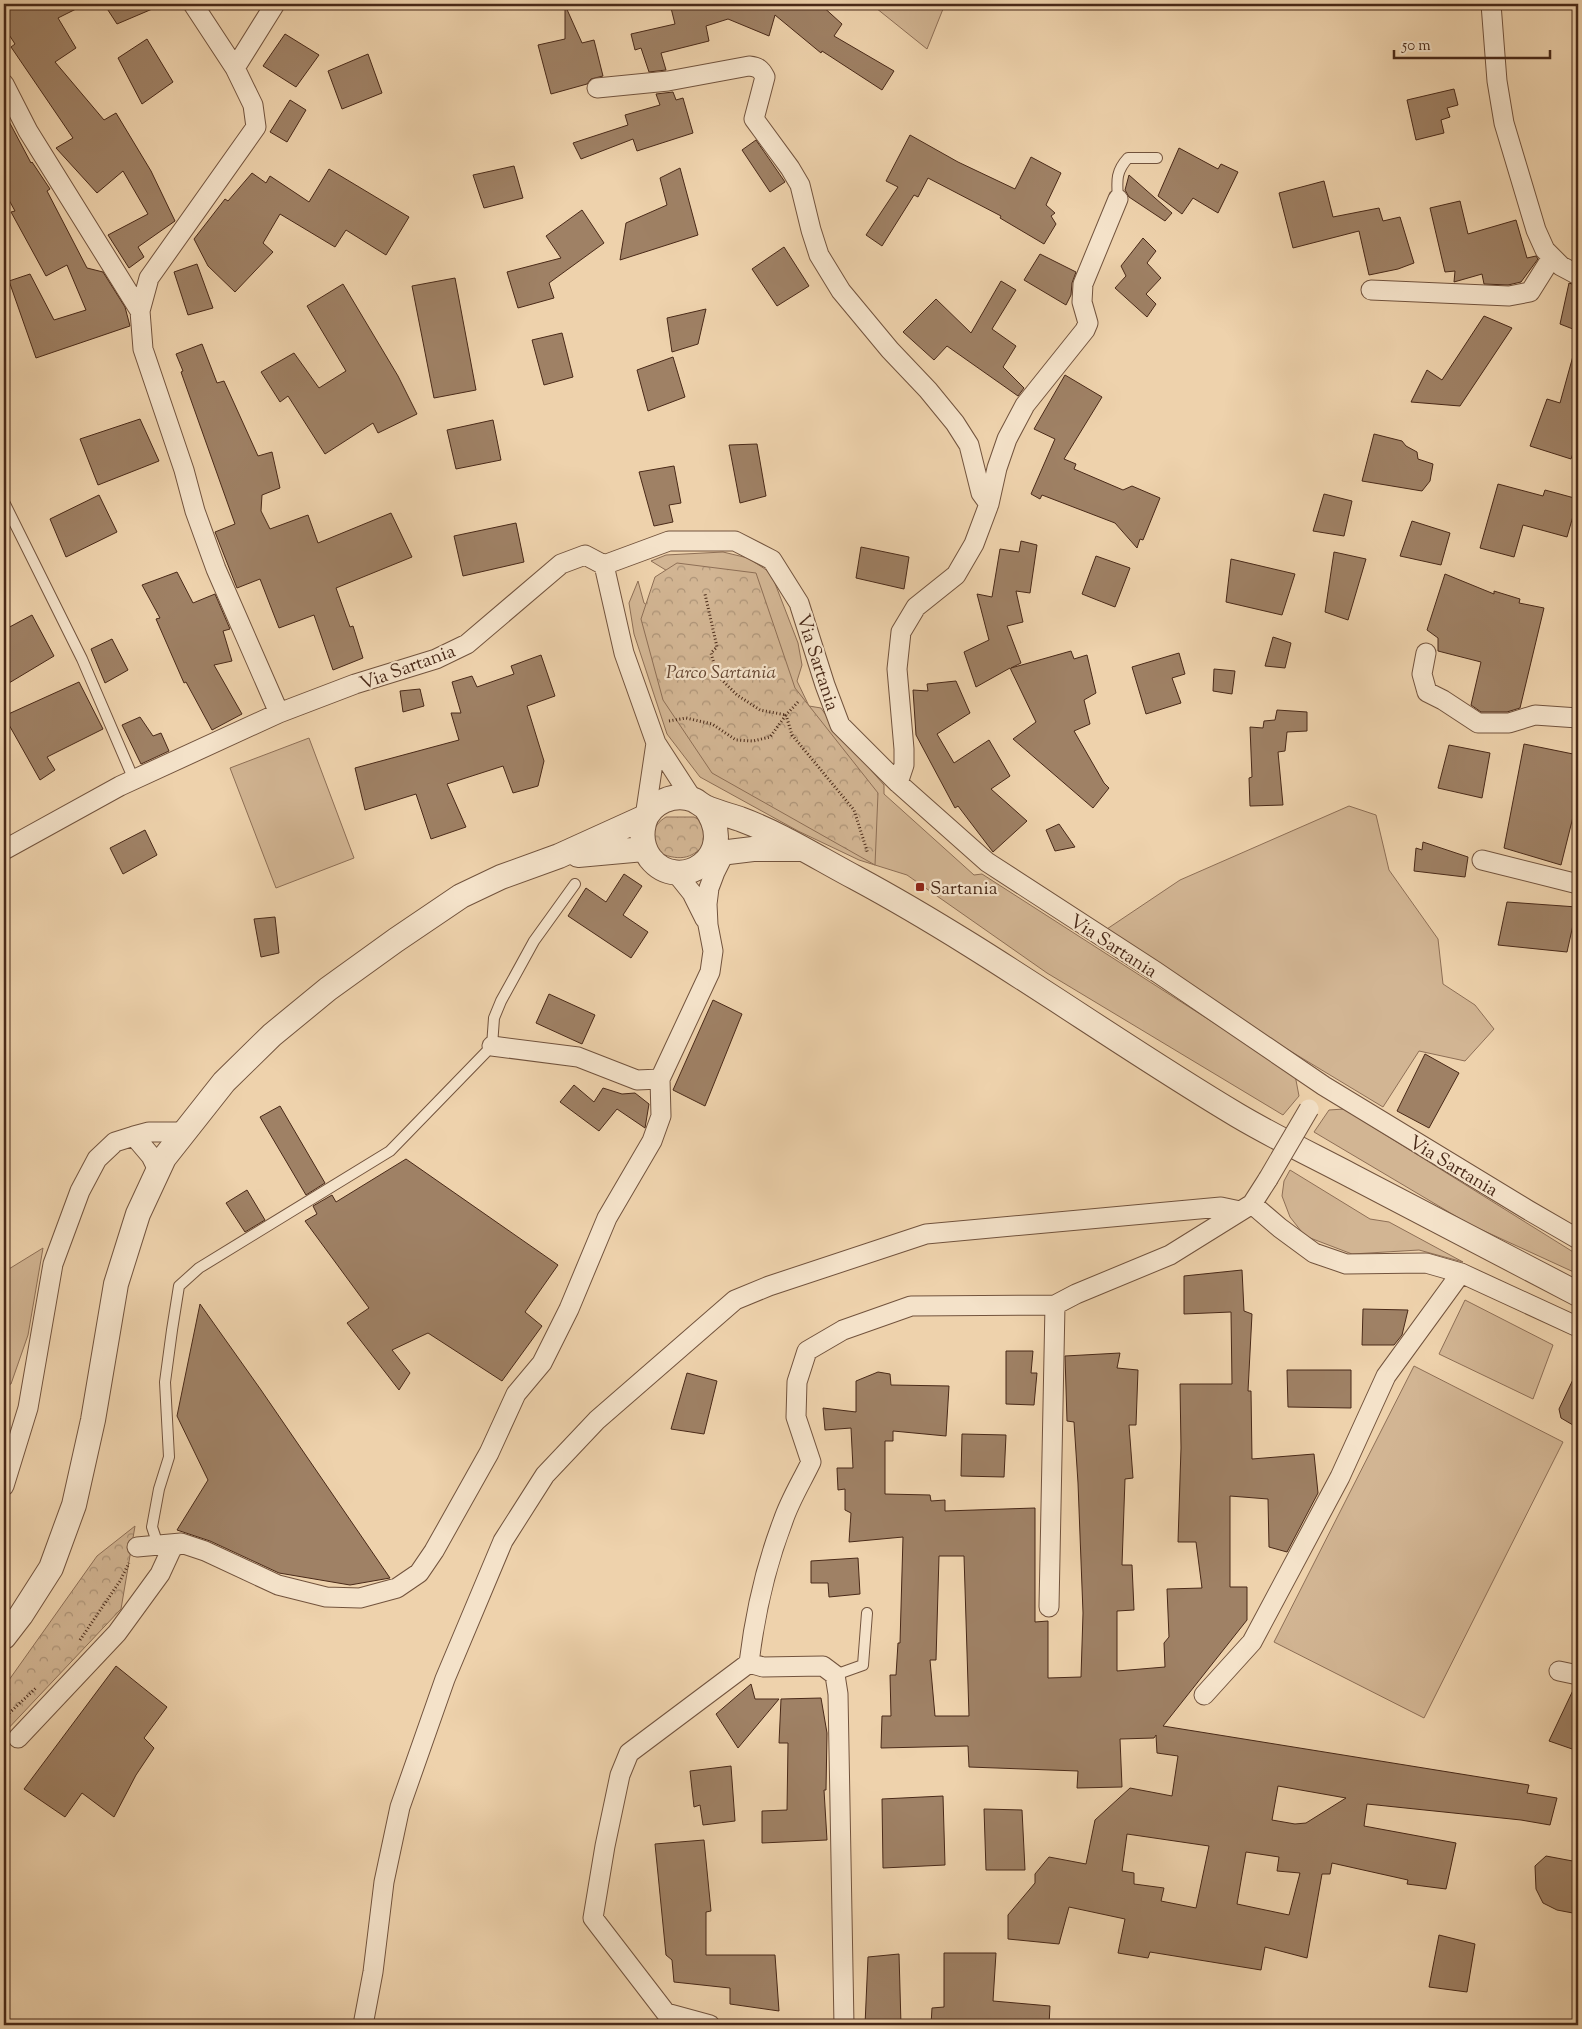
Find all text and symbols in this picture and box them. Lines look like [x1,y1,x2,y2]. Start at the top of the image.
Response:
scale bar [1394,28,1551,60]
text: 50 m [1401,36,1431,57]
street label: Via Sartania [788,611,845,715]
street label: Via Sartania [356,638,460,698]
park label: Parco Sartania [666,660,776,687]
place label: Sartania [930,876,998,903]
marker: Sartania [914,881,926,893]
street label: Via Sartania [1063,909,1162,986]
street label: Via Sartania [1403,1130,1503,1205]

